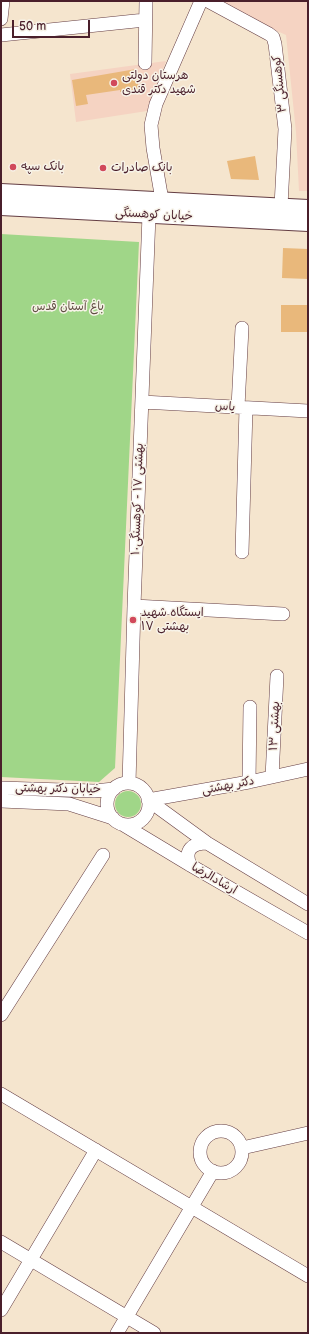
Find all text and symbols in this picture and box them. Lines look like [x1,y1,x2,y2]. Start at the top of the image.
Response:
scale bar [14,12,92,38]
text: 50 m [19,19,46,34]
street label: کوهسنگی ۳ [270,55,290,113]
place label: هرستان دولتی شهید دکتر قندی [122,69,196,97]
marker: هرستان دولتی شهید دکتر قندی [109,78,119,88]
place label: بانک سپه [21,160,64,174]
place label: بانک صادرات [111,161,173,175]
marker: بانک سپه [8,162,18,172]
marker: بانک صادرات [98,163,108,173]
street label: خیابان کوهسنگی [115,206,193,224]
park label: باغ آستان قدس [32,300,104,314]
street label: یاس [214,399,236,415]
street label: بهشتی ۱۷ - کوهسنگی۱۰ [129,443,147,555]
place label: ایستگاه شهید بهشتی ۱۷ [141,606,204,634]
marker: ایستگاه شهید بهشتی ۱۷ [128,615,138,625]
street label: بهشتی ۱۳ [267,701,283,751]
street label: دکتر بهشتی [201,774,255,798]
street label: خیابان دکتر بهشتی [15,781,101,797]
street label: ارشادالرضا [189,860,239,898]

